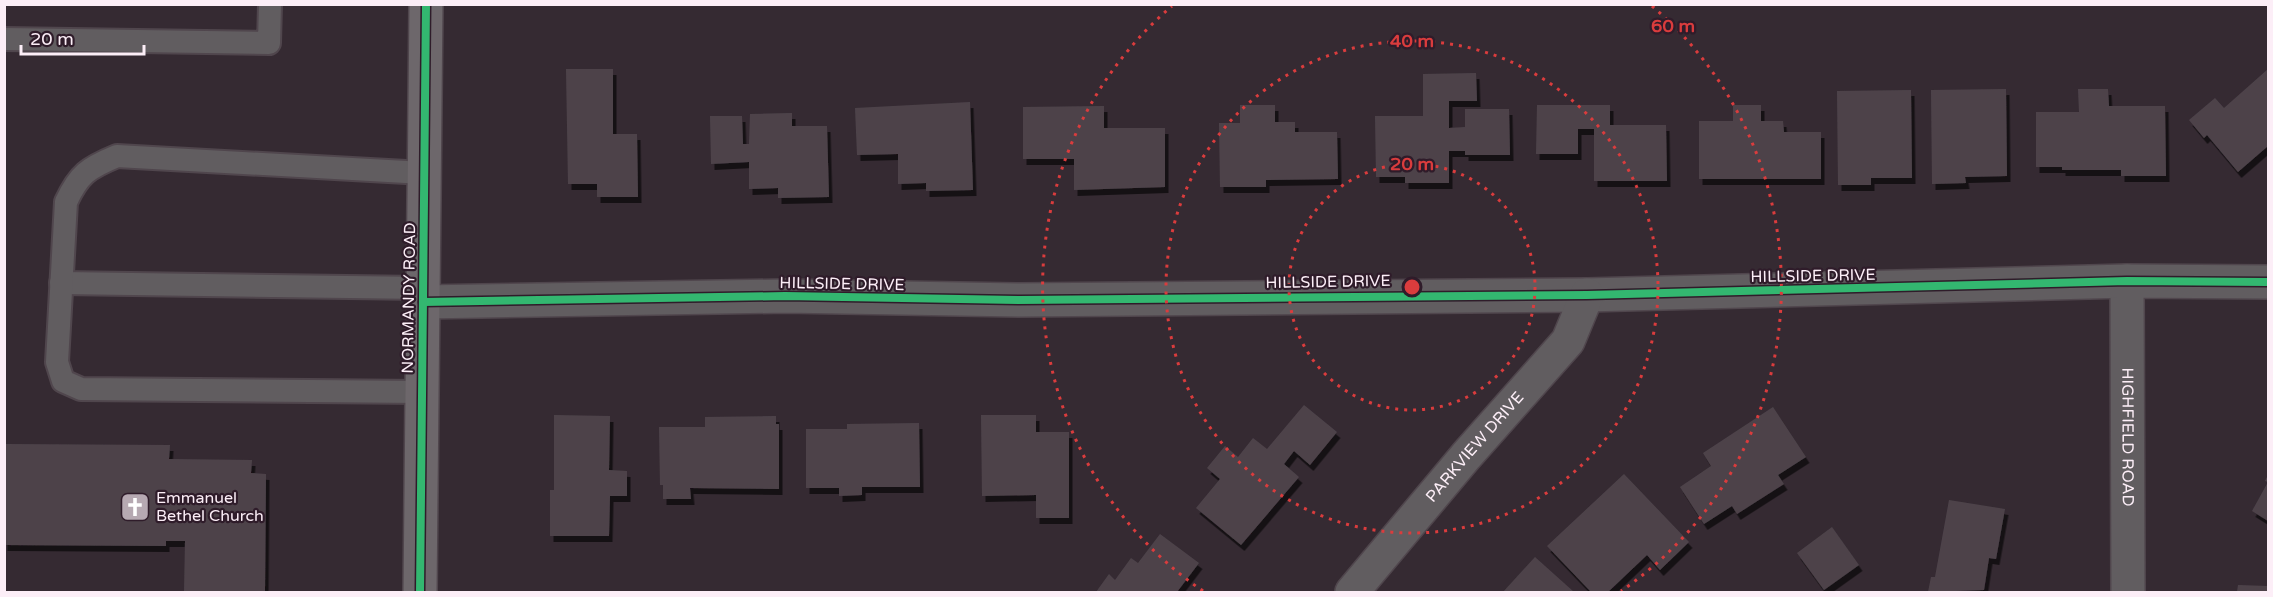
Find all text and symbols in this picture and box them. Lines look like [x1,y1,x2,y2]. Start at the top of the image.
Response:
text: 60 m [1651,15,1695,37]
scale bar [21,18,144,56]
text: 20 m [30,28,74,50]
text: 40 m [1390,30,1434,52]
text: 20 m [1390,153,1434,175]
street label: NORMANDY ROAD [398,222,420,374]
street label: HILLSIDE DRIVE [1750,265,1876,287]
street label: HILLSIDE DRIVE [1265,271,1391,293]
street label: HILLSIDE DRIVE [779,273,905,295]
centre of rings [1402,277,1422,297]
street label: HIGHFIELD ROAD [2117,367,2138,507]
street label: PARKVIEW DRIVE [1422,388,1528,506]
place label: Emmanuel Bethel Church [156,488,264,526]
church icon: Emmanuel Bethel Church [119,491,151,523]

